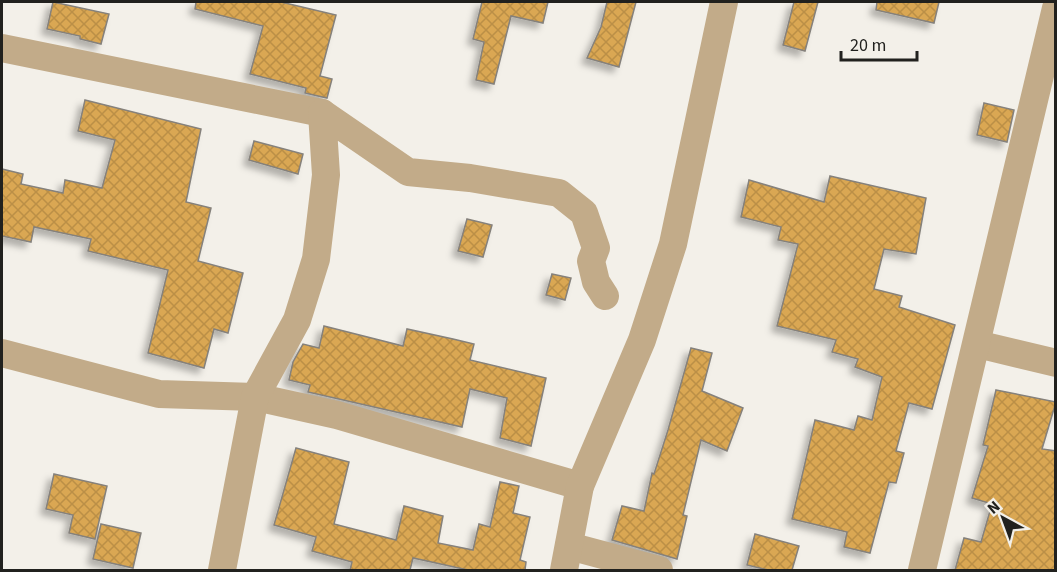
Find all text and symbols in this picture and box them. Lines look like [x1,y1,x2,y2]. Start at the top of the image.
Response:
scale bar [841,24,918,62]
text: 20 m [850,33,886,58]
north arrow [973,488,1033,548]
text: N [983,496,1005,519]

